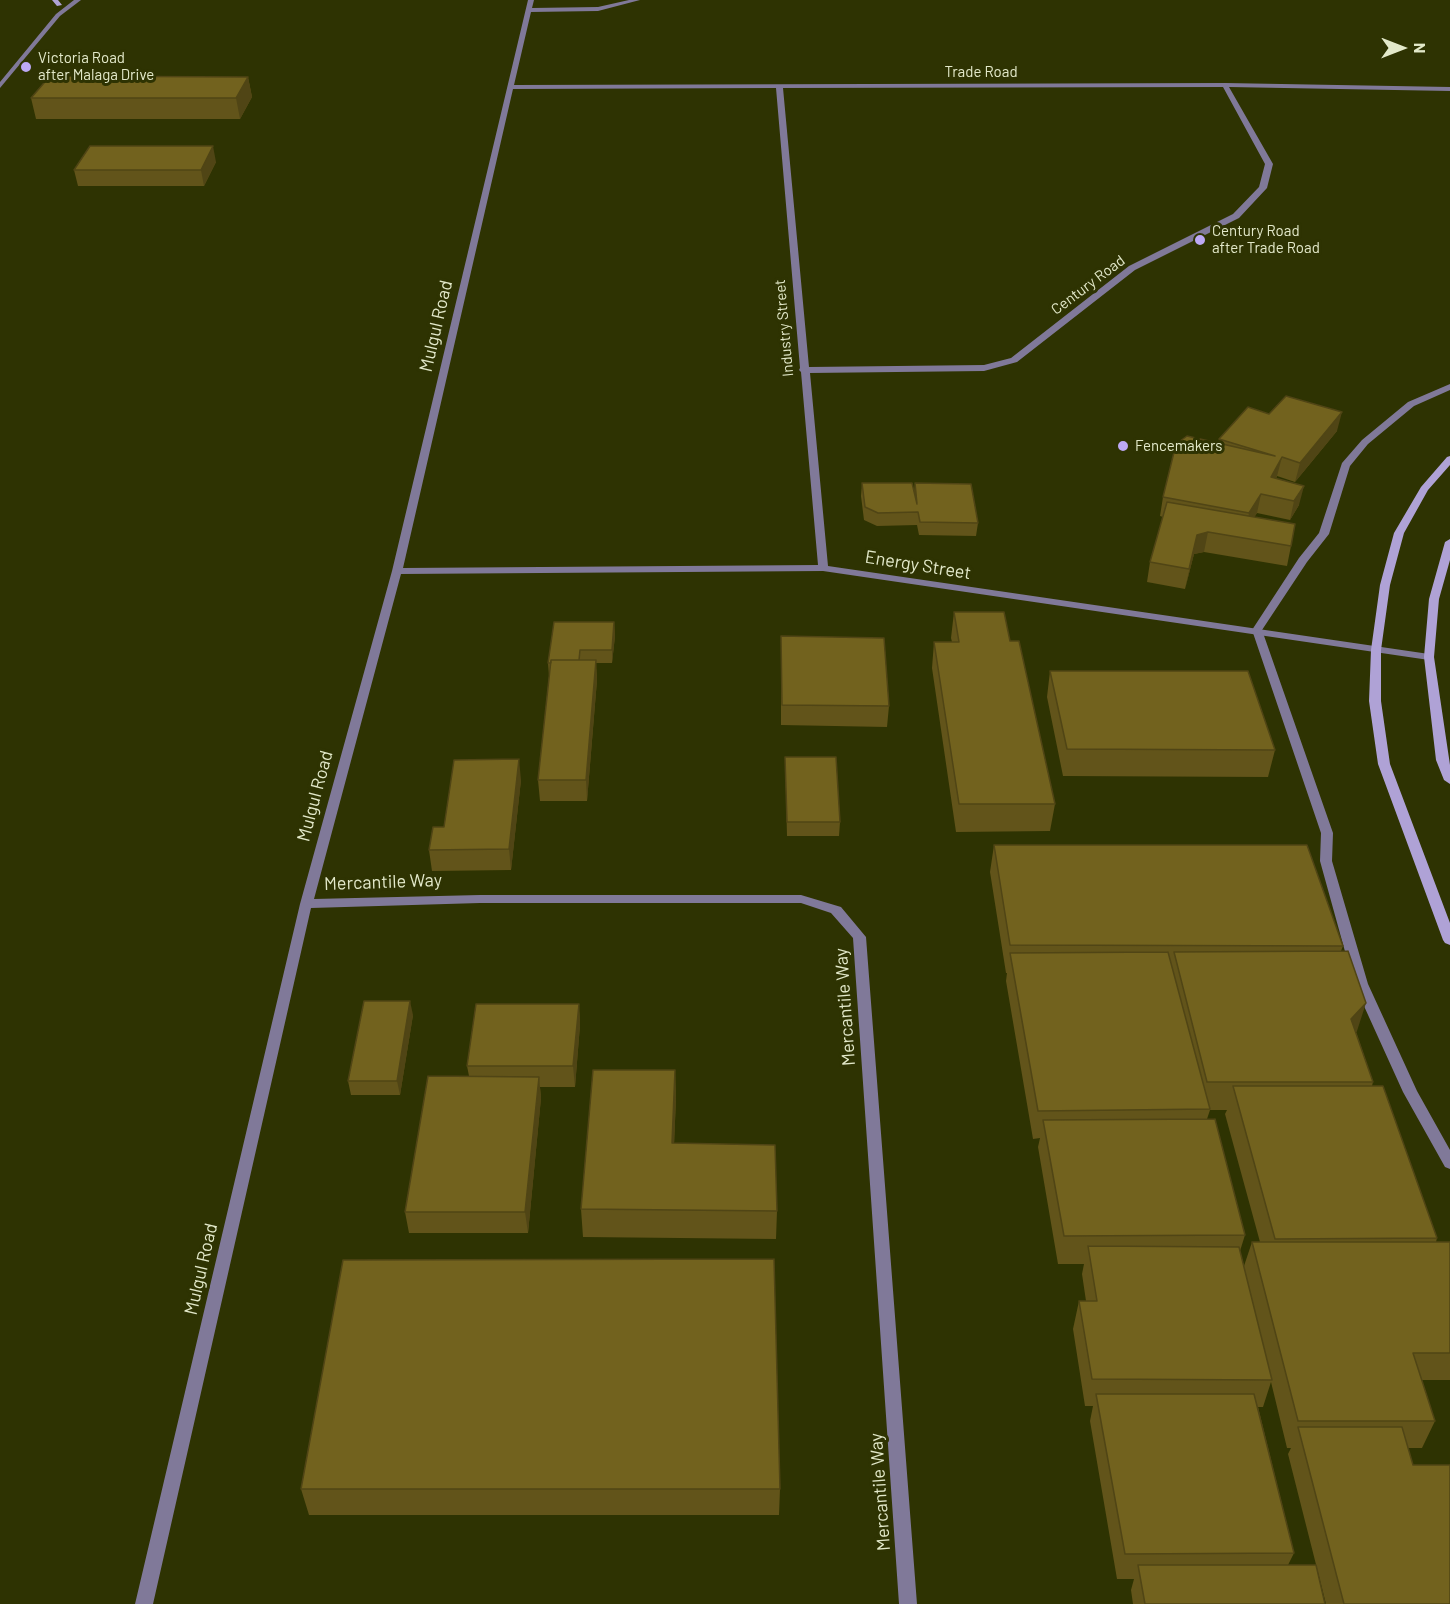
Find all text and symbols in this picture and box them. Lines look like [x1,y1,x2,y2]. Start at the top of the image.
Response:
north arrow [1372,18,1432,78]
text: N [1411,43,1430,53]
place label: Victoria Road after Malaga Drive [38,49,154,84]
marker: Victoria Road after Malaga Drive [19,60,33,74]
street label: Trade Road [944,63,1018,81]
place label: Century Road after Trade Road [1212,222,1320,257]
marker: Century Road after Trade Road [1193,233,1207,247]
street label: Century Road [1048,251,1128,319]
street label: Mulgul Road [415,278,457,374]
street label: Industry Street [771,279,797,377]
place label: Fencemakers [1135,437,1223,455]
marker: Fencemakers [1116,439,1130,453]
street label: Energy Street [863,546,973,584]
street label: Mulgul Road [292,748,338,844]
street label: Mercantile Way [324,869,442,895]
street label: Mercantile Way [830,947,860,1067]
street label: Mulgul Road [180,1221,222,1317]
street label: Mercantile Way [865,1432,895,1552]

